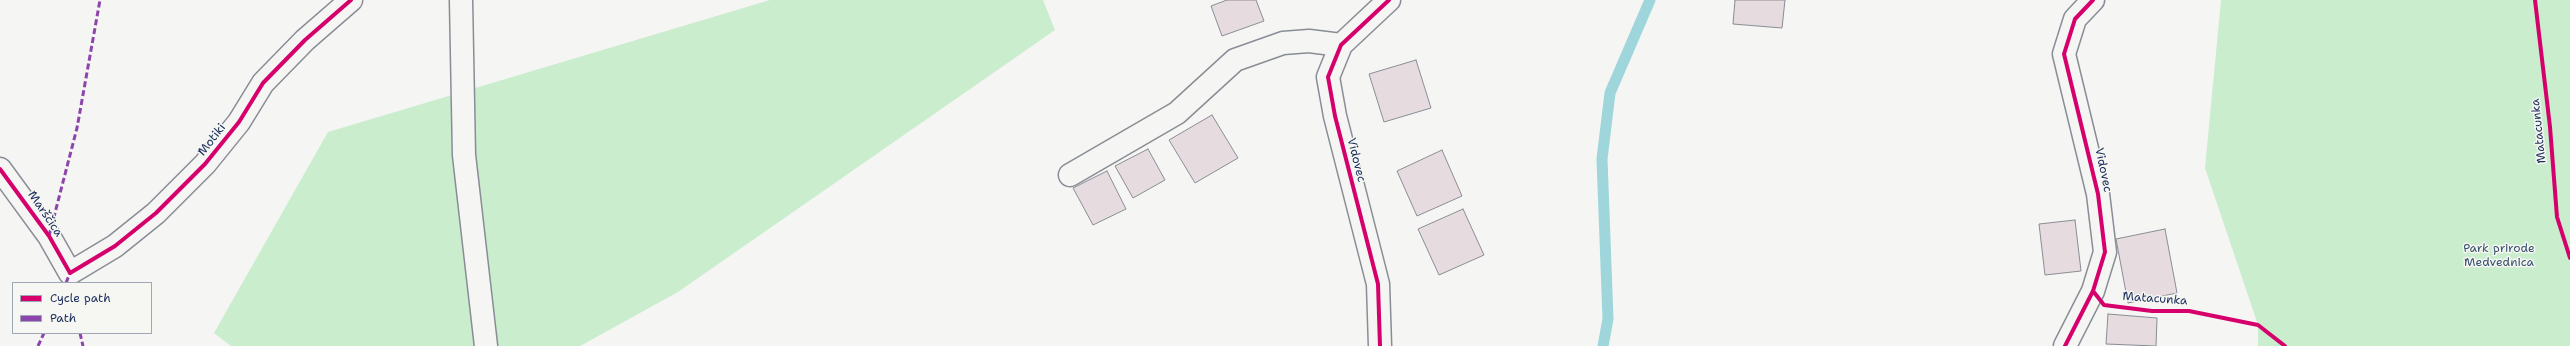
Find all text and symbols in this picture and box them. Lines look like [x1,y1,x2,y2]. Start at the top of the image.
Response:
street label: Matacunka [2528,98,2550,164]
street label: Motiki [195,121,229,159]
street label: Vidovec [1344,136,1368,184]
street label: Vidovec [2091,147,2115,193]
street label: Marščica [24,188,66,240]
park label: Park prirode Medvednica [2463,242,2535,270]
legend [12,282,152,334]
text: Cycle path [50,290,111,306]
street label: Matacunka [2122,290,2188,308]
text: Path [50,310,76,326]

